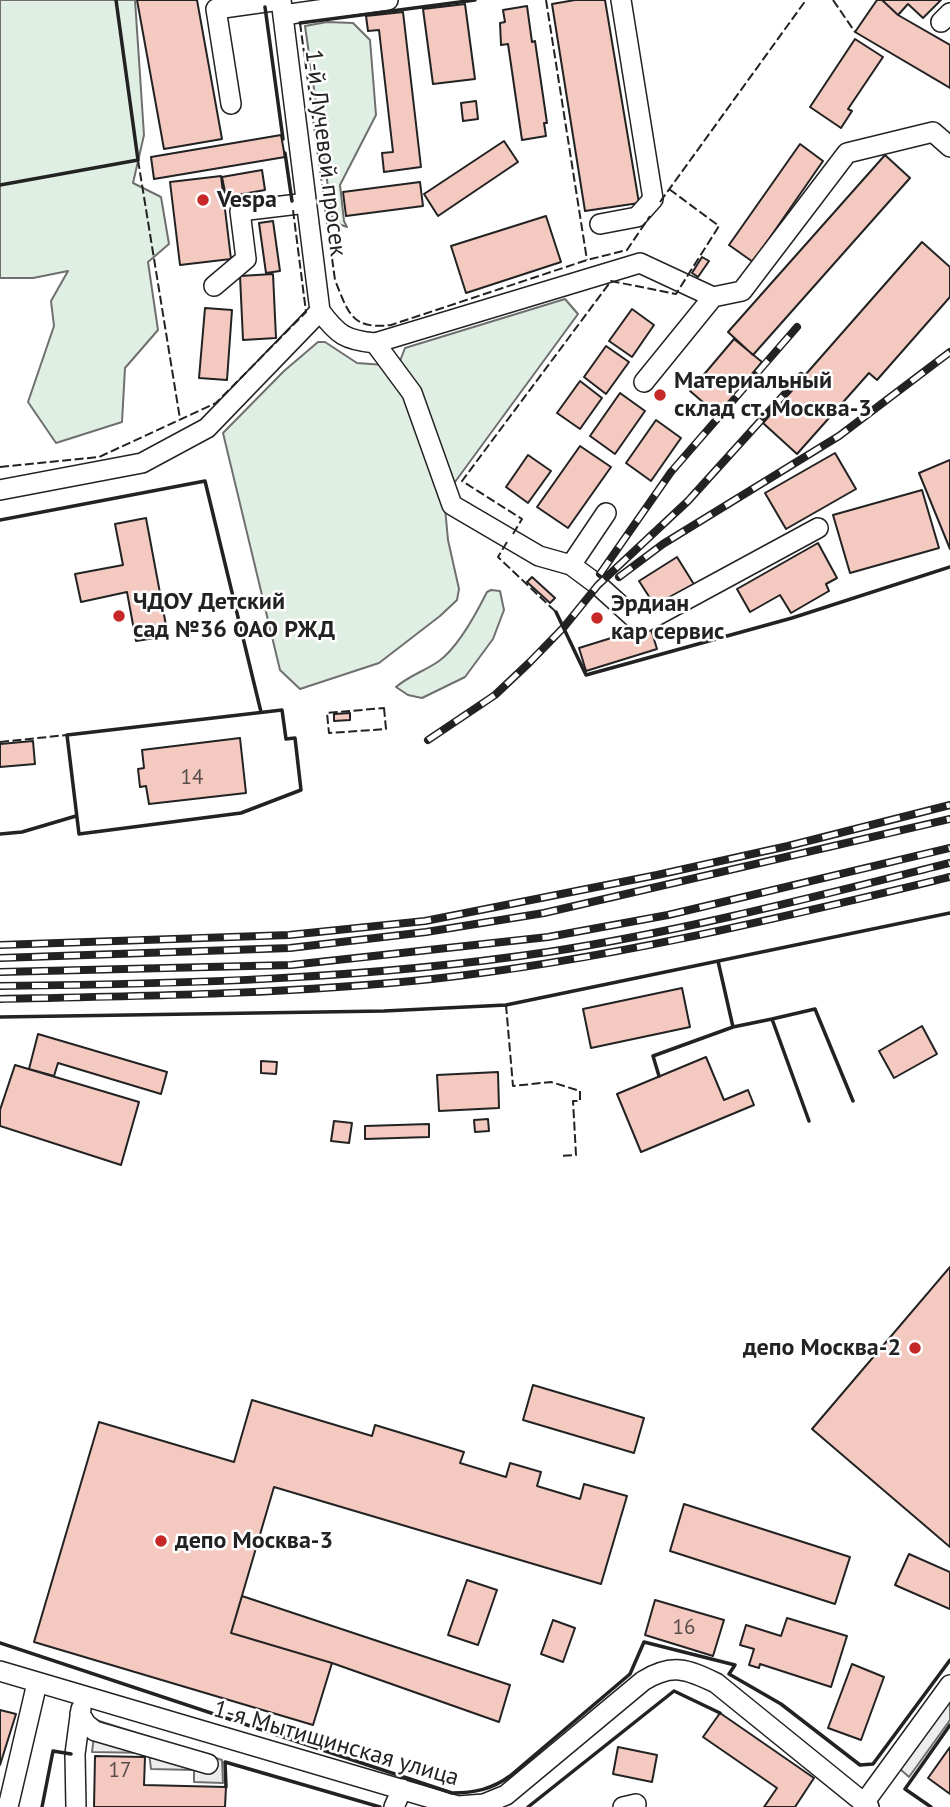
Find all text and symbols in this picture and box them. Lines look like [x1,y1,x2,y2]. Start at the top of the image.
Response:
street label: 1-й Лучевой просек [298,48,352,258]
place label: Vespa [217,186,277,214]
marker: Vespa [195,192,211,208]
place label: Материальный склад ст. Москва-3 [674,367,872,423]
marker: Материальный склад ст. Москва-3 [652,387,668,403]
place label: ЧДОУ Детский сад №36 ОАО РЖД [133,588,335,644]
place label: Эрдиан кар сервис [611,590,724,646]
marker: ЧДОУ Детский сад №36 ОАО РЖД [111,608,127,624]
marker: Эрдиан кар сервис [589,610,605,626]
house number: 14 [181,765,203,791]
place label: депо Москва-2 [743,1334,901,1362]
marker: депо Москва-2 [907,1340,923,1356]
place label: депо Москва-3 [175,1527,333,1555]
marker: депо Москва-3 [153,1533,169,1549]
house number: 16 [673,1615,695,1641]
street label: 1-я Мытищинская улица [210,1695,462,1793]
house number: 17 [109,1758,131,1784]

